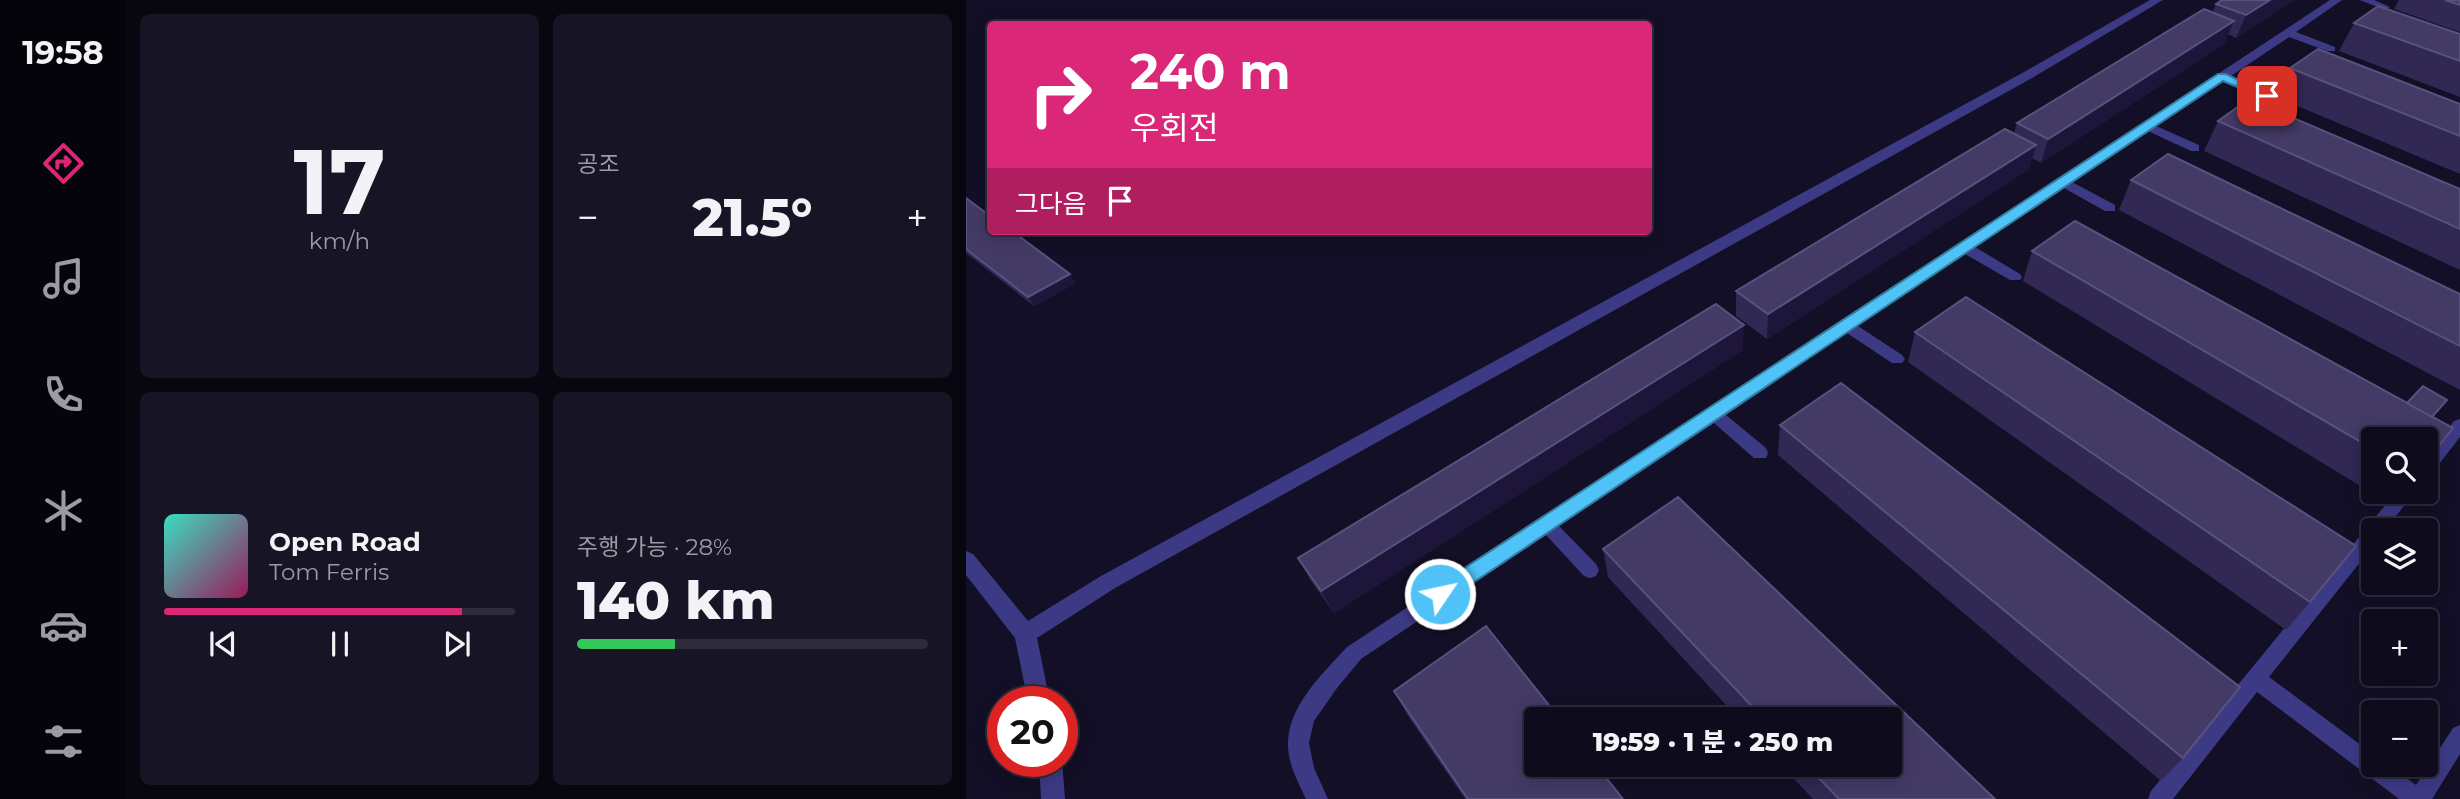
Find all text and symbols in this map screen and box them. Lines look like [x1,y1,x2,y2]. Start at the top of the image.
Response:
text: 19:58 [22,33,104,72]
text: 240 m [1130,42,1291,101]
icon: right [1015,49,1106,140]
pin [2237,66,2297,126]
icon: arrive [2248,77,2286,115]
text: 우회전 [1130,108,1218,147]
text: 17 [293,126,386,237]
icon: directions [39,139,88,188]
text: 공조 [577,150,619,178]
icon: arrive [1101,182,1139,220]
text: 21.5° [693,186,813,249]
text: 그다음 [1015,188,1087,220]
text: − [577,194,599,241]
text: + [906,194,928,241]
text: km/h [309,227,370,255]
icon: music [39,254,88,303]
icon: phone [39,370,88,419]
map controls [2361,427,2438,777]
button: search [2361,427,2438,504]
icon: climate [39,486,88,535]
button: layers [2361,518,2438,595]
text: Open Road [269,526,421,558]
text: 주행 가능 · 28% [577,533,732,561]
position arrow [1403,557,1477,631]
text: Tom Ferris [269,558,389,586]
text: 140 km [577,569,775,632]
icon: car [39,601,88,650]
button: + [2361,609,2438,686]
icon: previous [204,625,242,663]
icon: pause [321,625,359,663]
icon: next [438,625,476,663]
speed limit sign: 20 [987,686,1078,777]
button: − [2361,700,2438,777]
icon: filters [39,717,88,766]
text: 19:59 · 1 분 · 250 m [1593,726,1833,758]

